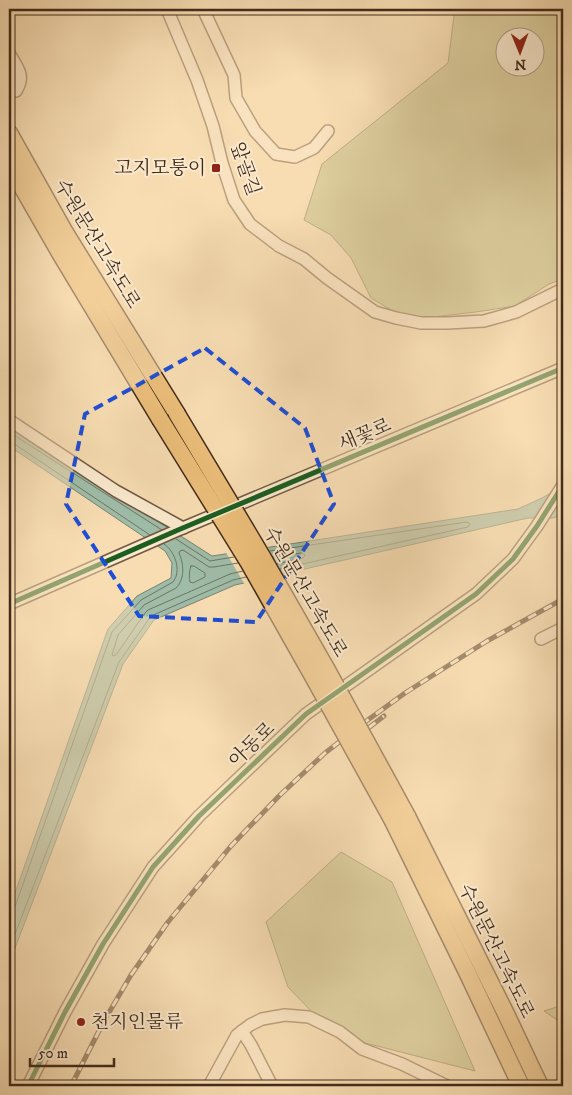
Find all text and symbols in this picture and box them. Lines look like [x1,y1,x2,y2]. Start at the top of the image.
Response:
north arrow [494,28,544,78]
text: N [514,55,526,73]
street label: 앞골길 [225,139,265,199]
place label: 고지모퉁이 [114,157,206,180]
marker: 고지모퉁이 [210,162,222,174]
street label: 수원문산고속도로 [49,175,145,313]
street label: 새꽃로 [335,414,395,456]
street label: 수원문산고속도로 [258,523,352,661]
street label: 아동로 [224,718,280,772]
street label: 수원문산고속도로 [453,880,539,1022]
place label: 천지인물류 [91,1011,183,1034]
marker: 천지인물류 [75,1016,87,1028]
scale bar [30,1035,114,1067]
text: 50 m [38,1044,68,1063]

